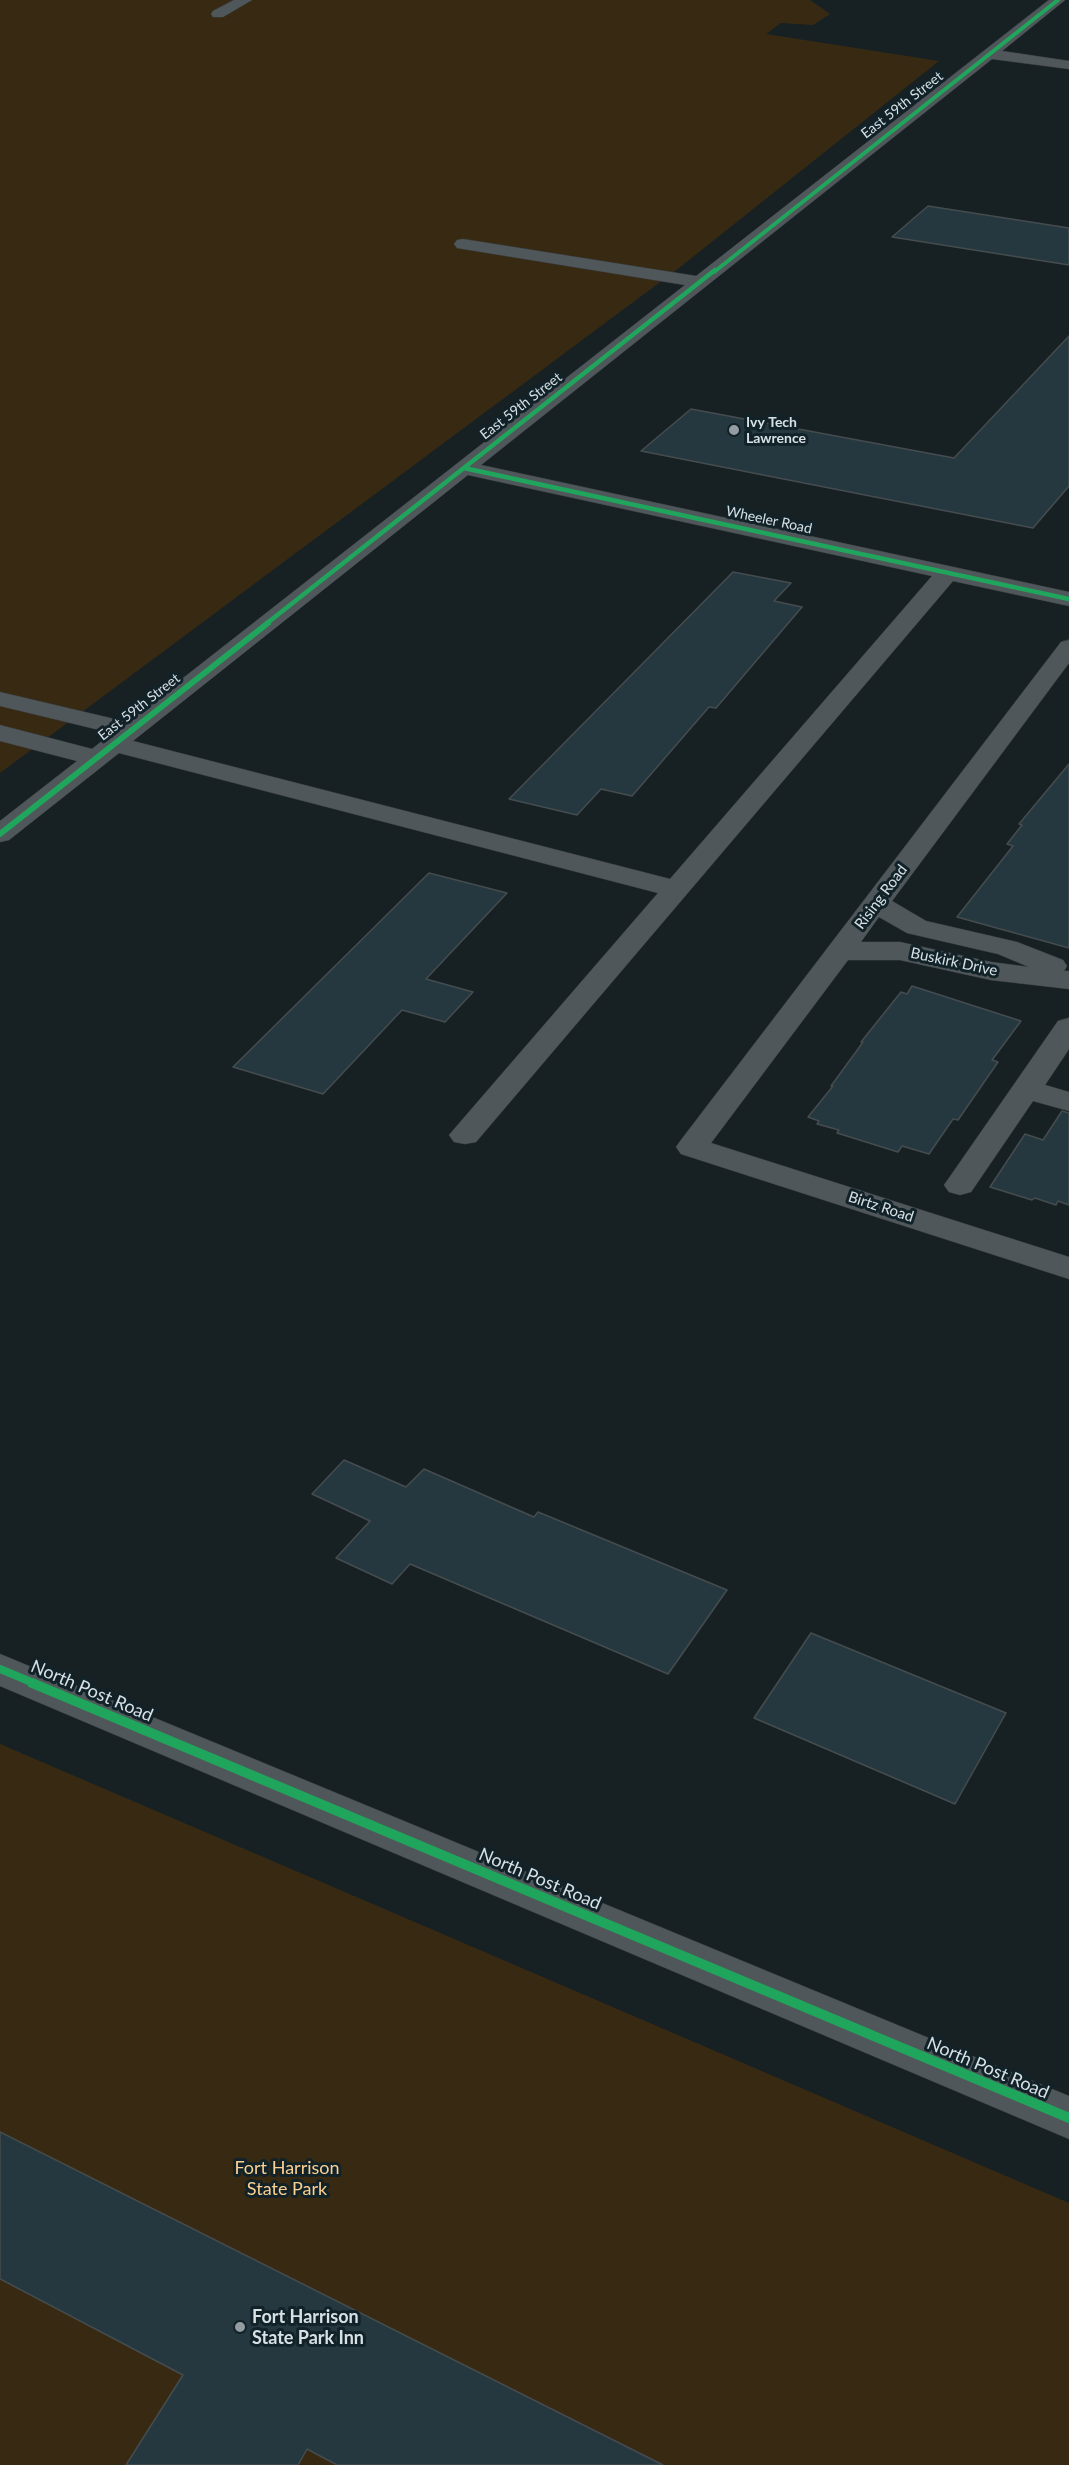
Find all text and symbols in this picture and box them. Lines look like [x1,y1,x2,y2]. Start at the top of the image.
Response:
street label: East 59th Street [858,68,946,142]
street label: East 59th Street [477,369,565,443]
place label: Ivy Tech Lawrence [746,414,806,446]
marker: Ivy Tech Lawrence [727,423,741,437]
street label: Wheeler Road [724,503,814,537]
street label: East 59th Street [95,670,183,744]
street label: Rising Road [851,861,911,933]
street label: Buskirk Drive [909,944,999,980]
street label: Birtz Road [846,1188,916,1226]
street label: North Post Road [28,1656,156,1726]
street label: North Post Road [476,1844,604,1914]
street label: North Post Road [924,2033,1052,2103]
park label: Fort Harrison State Park [234,2157,340,2200]
place label: Fort Harrison State Park Inn [252,2306,364,2348]
marker: Fort Harrison State Park Inn [233,2320,247,2334]

